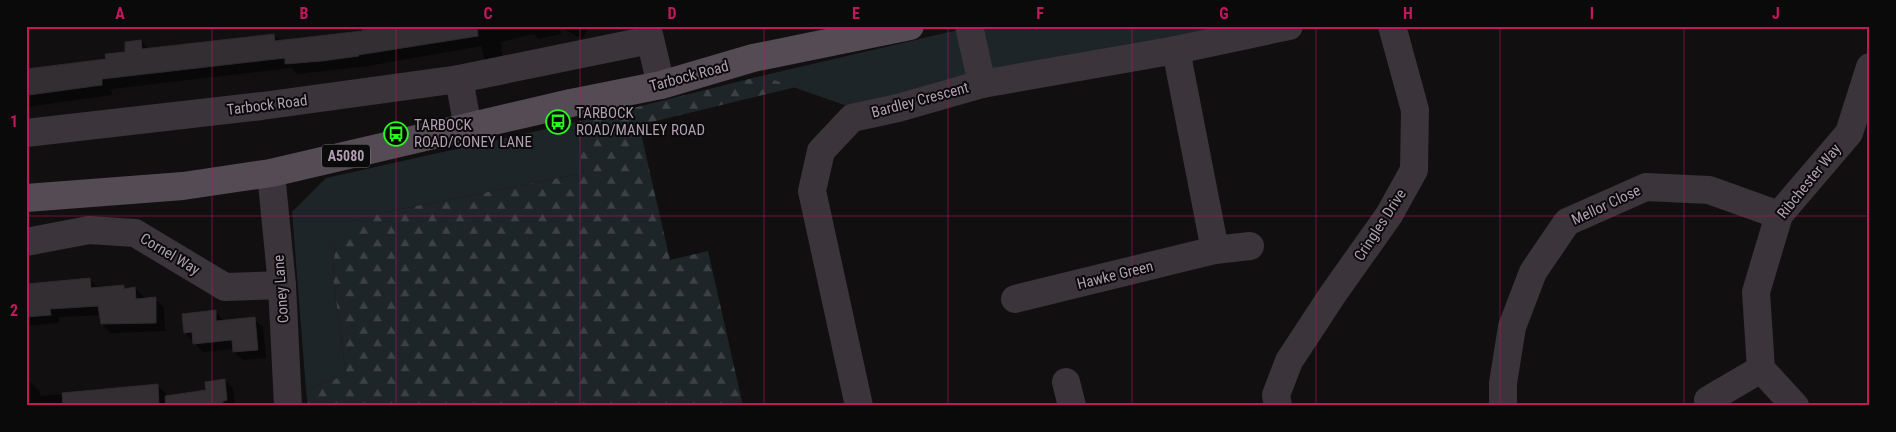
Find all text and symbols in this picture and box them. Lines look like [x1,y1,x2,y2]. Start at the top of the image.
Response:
text: A [115,4,125,23]
text: B [300,4,309,23]
text: C [483,4,493,23]
text: D [667,4,677,23]
text: E [852,4,860,23]
text: F [1036,4,1044,23]
text: G [1219,4,1229,23]
text: H [1403,4,1413,23]
text: I [1590,4,1594,23]
text: J [1772,4,1780,23]
street label: Tarbock Road [648,57,730,95]
street label: Bardley Crescent [869,78,971,122]
street label: Tarbock Road [226,91,308,119]
place label: TARBOCK ROAD/MANLEY ROAD [576,104,705,139]
bus stop icon: TARBOCK ROAD/MANLEY ROAD [545,109,571,135]
text: 1 [10,112,18,131]
place label: TARBOCK ROAD/CONEY LANE [414,116,532,151]
bus stop icon: TARBOCK ROAD/CONEY LANE [383,121,409,147]
street label: Ribchester Way [1773,140,1845,222]
road number: A5080 [322,144,370,168]
street label: Mellor Close [1569,181,1643,229]
street label: Cringles Drive [1350,186,1410,264]
street label: Cornel Way [137,229,203,279]
street label: Coney Lane [270,254,292,324]
street label: Hawke Green [1075,257,1155,293]
text: 2 [10,301,18,320]

